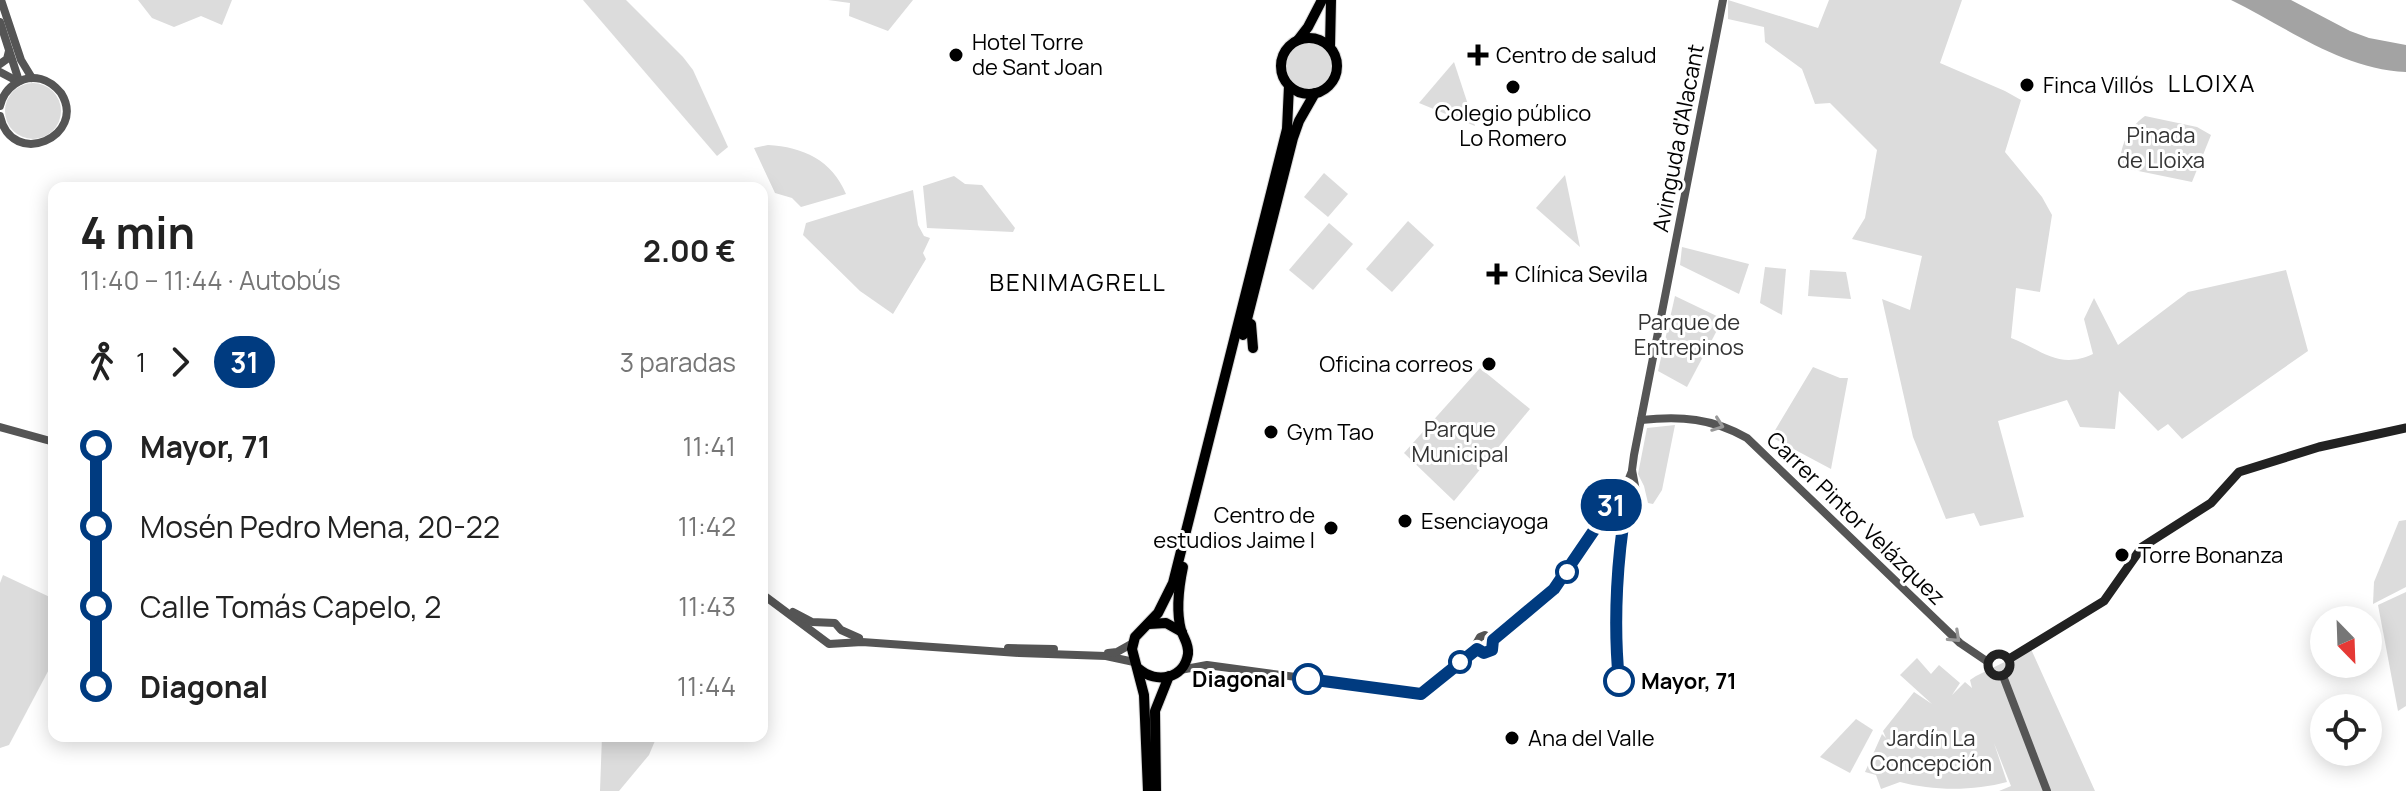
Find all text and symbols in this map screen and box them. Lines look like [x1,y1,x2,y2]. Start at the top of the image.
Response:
place label: Hotel Torre de Sant Joan [972,27,1103,82]
place label: Centro de salud [1496,40,1657,70]
street label: Avinguda d'Alacant [1645,41,1711,235]
marker: Centro de salud [1467,44,1489,66]
marker: Hotel Torre de Sant Joan [947,46,965,64]
district label: LLOIXA [2168,66,2256,99]
place label: Finca Villós [2043,70,2154,100]
marker: Finca Villós [2018,76,2036,94]
marker: Colegio público Lo Romero [1504,78,1522,96]
place label: Colegio público Lo Romero [1435,98,1591,153]
park label: Pinada de Lloixa [2117,120,2205,175]
text: 4 min [80,202,195,262]
text: 2.00 € [643,230,736,271]
place label: Clínica Sevila [1515,259,1648,289]
text: 11:40 – 11:44 · Autobús [80,262,341,298]
marker: Clínica Sevila [1486,263,1508,285]
district label: BENIMAGRELL [989,265,1167,298]
park label: Parque de Entrepinos [1634,307,1744,362]
icon: walk [80,340,124,384]
icon: forward [158,340,202,384]
text: 31 [230,343,259,381]
text: 1 [136,344,146,380]
text: 3 paradas [620,344,736,380]
place label: Oficina correos [1319,349,1473,379]
marker: Oficina correos [1480,355,1498,373]
park label: Parque Municipal [1411,414,1509,469]
one-way arrow [1710,415,1724,432]
place label: Gym Tao [1287,417,1374,447]
marker: Gym Tao [1262,423,1280,441]
street label: Carrer Pintor Velázquez [1760,425,1952,611]
text: Mayor, 71 [140,426,271,467]
text: 11:41 [682,428,736,464]
line badge: 31 [1575,479,1647,531]
text: 31 [1597,486,1625,524]
place label: Centro de estudios Jaime I [1153,500,1315,555]
text: Mosén Pedro Mena, 20-22 [140,506,500,547]
place label: Esenciayoga [1421,506,1549,536]
text: 11:42 [678,508,736,544]
marker: Esenciayoga [1396,512,1414,530]
marker: Centro de estudios Jaime I [1322,519,1340,537]
place label: Torre Bonanza [2138,540,2283,570]
marker: Torre Bonanza [2113,546,2131,564]
unlabelled marker [1556,561,1578,583]
text: Calle Tomás Capelo, 2 [140,586,441,627]
text: 11:43 [678,588,736,624]
north arrow [2310,606,2382,678]
map controls [2310,606,2382,766]
one-way arrow [1945,628,1960,642]
unlabelled marker [1449,651,1471,673]
place label: Diagonal [1192,664,1286,694]
marker: Diagonal [1293,664,1323,694]
text: Diagonal [140,666,268,707]
marker: Mayor, 71 [1604,666,1634,696]
place label: Mayor, 71 [1641,666,1737,696]
text: 11:44 [677,668,736,704]
button: locate [2310,694,2382,766]
place label: Ana del Valle [1528,723,1655,753]
park label: Jardín La Concepción [1870,723,1992,778]
marker: Ana del Valle [1503,729,1521,747]

